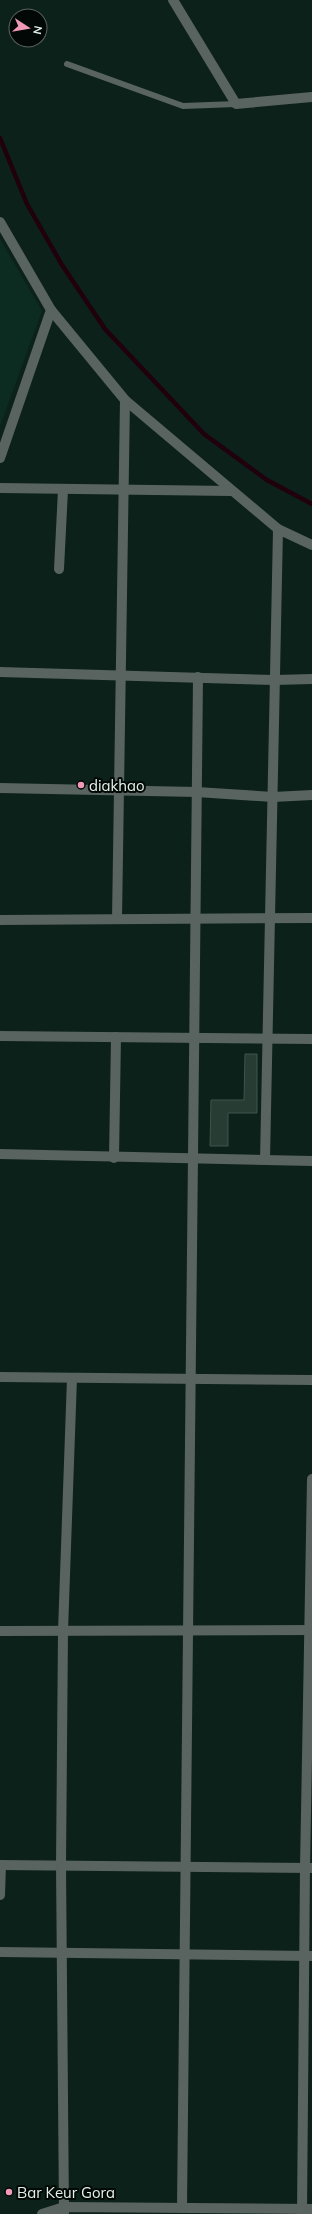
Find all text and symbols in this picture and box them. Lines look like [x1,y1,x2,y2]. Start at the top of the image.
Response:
north arrow [8,8,48,48]
text: N [30,25,45,36]
place label: diakhao [89,776,145,795]
marker: diakhao [76,780,86,790]
place label: Bar Keur Gora [17,2183,115,2202]
marker: Bar Keur Gora [4,2187,14,2197]

